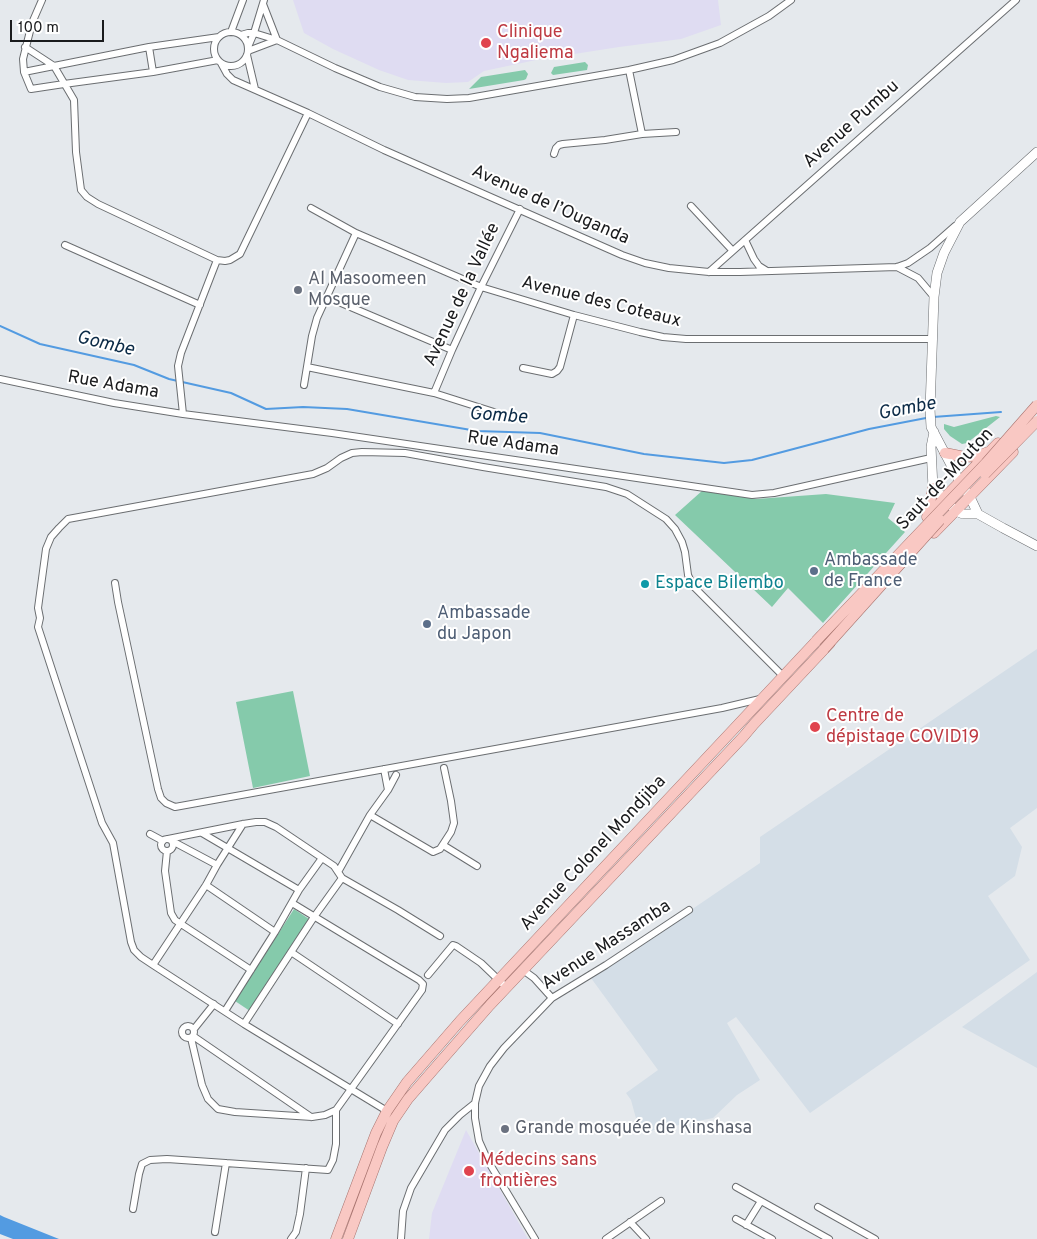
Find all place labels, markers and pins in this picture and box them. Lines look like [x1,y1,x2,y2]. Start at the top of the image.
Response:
place label: Clinique Ngaliema [497,22,573,64]
marker: Clinique Ngaliema [479,36,493,50]
place label: Al Masoomeen Mosque [308,269,427,312]
marker: Al Masoomeen Mosque [292,284,304,296]
place label: Ambassade de France [824,550,918,592]
marker: Ambassade de France [808,565,820,577]
place label: Espace Bilembo [655,573,784,595]
marker: Espace Bilembo [639,578,651,590]
place label: Ambassade du Japon [437,603,531,646]
marker: Ambassade du Japon [421,618,433,630]
place label: Centre de dépistage COVID19 [826,706,979,749]
marker: Centre de dépistage COVID19 [808,720,822,734]
place label: Grande mosquée de Kinshasa [515,1118,752,1140]
marker: Grande mosquée de Kinshasa [499,1123,511,1135]
place label: Médecins sans frontières [480,1150,597,1192]
marker: Médecins sans frontières [462,1164,476,1178]

